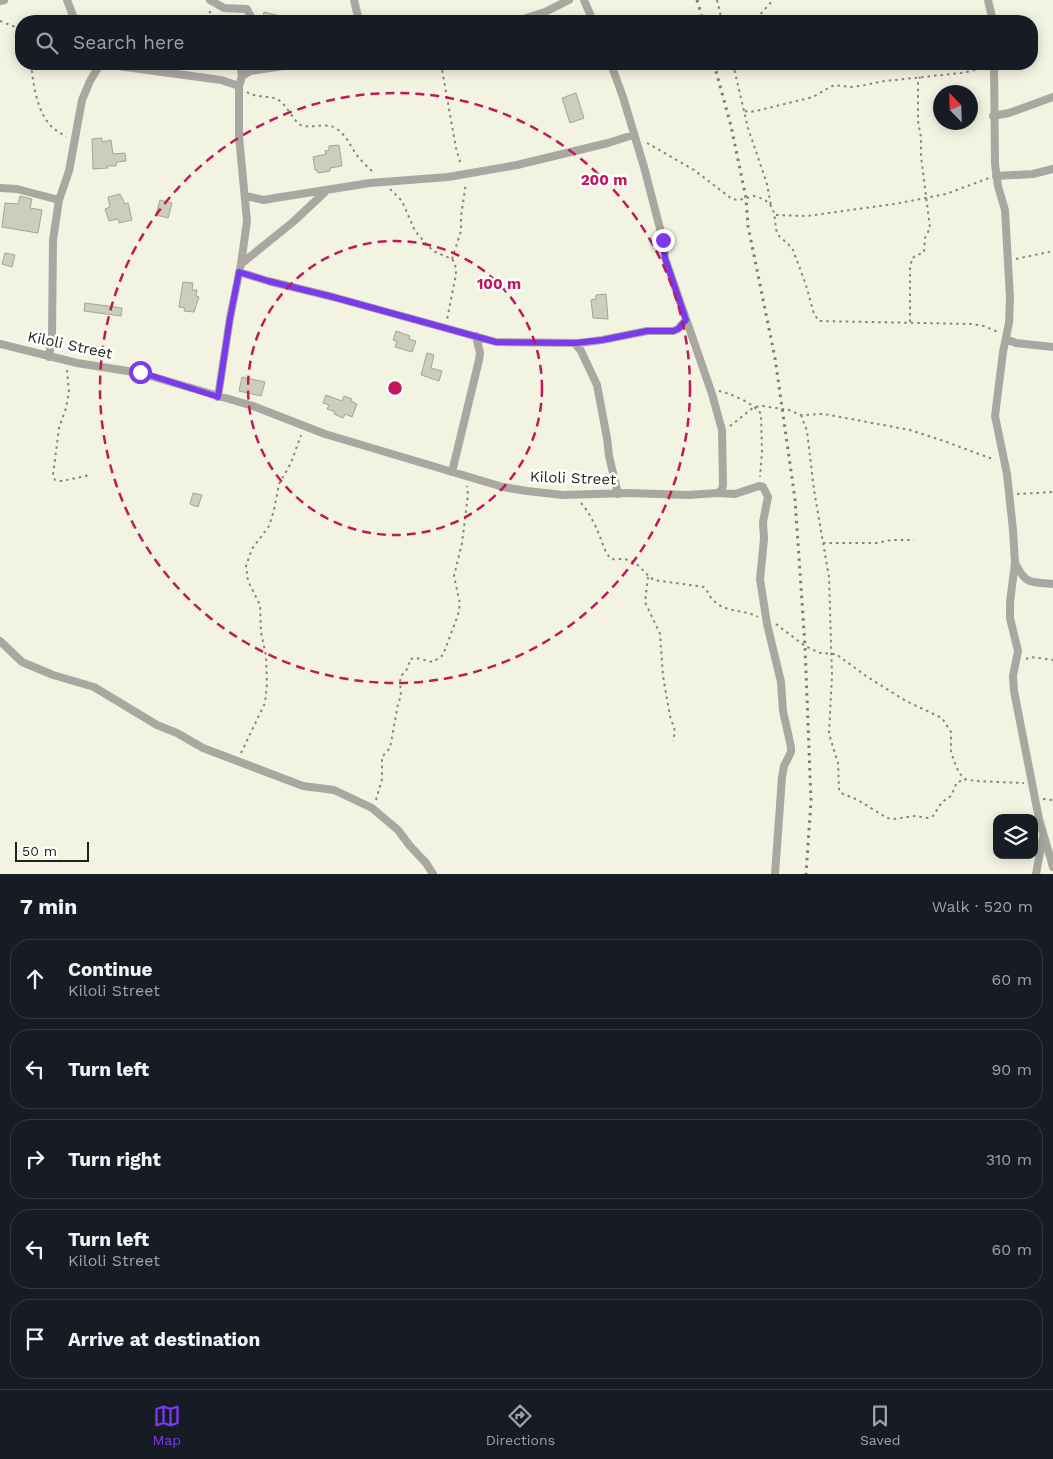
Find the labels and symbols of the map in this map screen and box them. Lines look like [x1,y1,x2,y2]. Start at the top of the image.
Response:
north arrow [933,85,978,130]
text: 200 m [581,171,627,189]
route end [652,229,675,252]
text: 100 m [477,275,521,293]
street label: Kiloli Street [26,327,115,363]
route start [129,361,152,384]
centre of rings [386,379,404,397]
street label: Kiloli Street [530,468,617,489]
scale bar [15,839,89,862]

